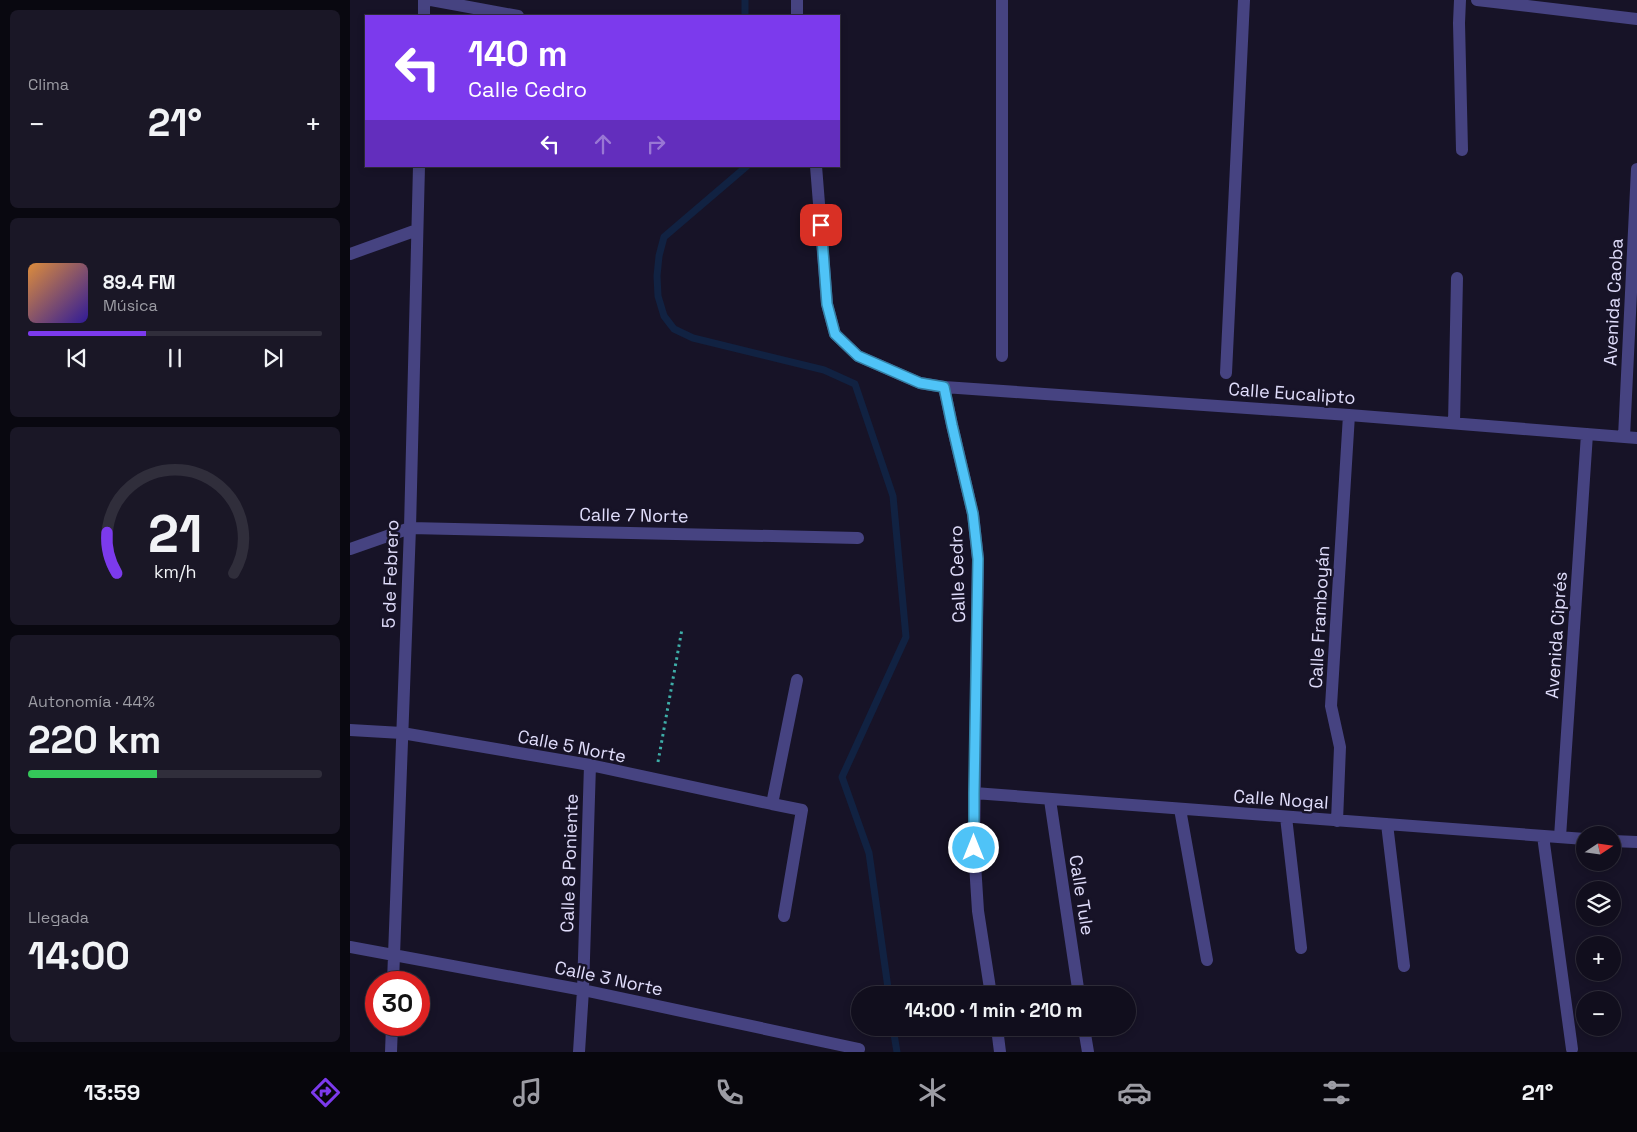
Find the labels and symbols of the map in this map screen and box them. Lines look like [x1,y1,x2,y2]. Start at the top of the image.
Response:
pin [800,204,842,246]
street label: Avenida Caoba [1598,238,1628,366]
street label: Calle Eucalipto [1228,377,1356,409]
street label: Calle 7 Norte [579,503,689,527]
street label: 5 de Febrero [377,519,403,629]
street label: Calle Cedro [944,525,970,623]
street label: Calle Framboyán [1304,545,1334,689]
street label: Avenida Ciprés [1540,571,1572,699]
street label: Calle 5 Norte [516,724,628,768]
street label: Calle Nogal [1233,784,1329,814]
street label: Calle 8 Poniente [555,793,583,933]
position arrow [947,821,999,873]
north arrow [1576,826,1621,871]
street label: Calle Tule [1064,853,1100,937]
street label: Calle 3 Norte [553,955,665,1001]
speed limit sign: 30 [365,971,430,1036]

